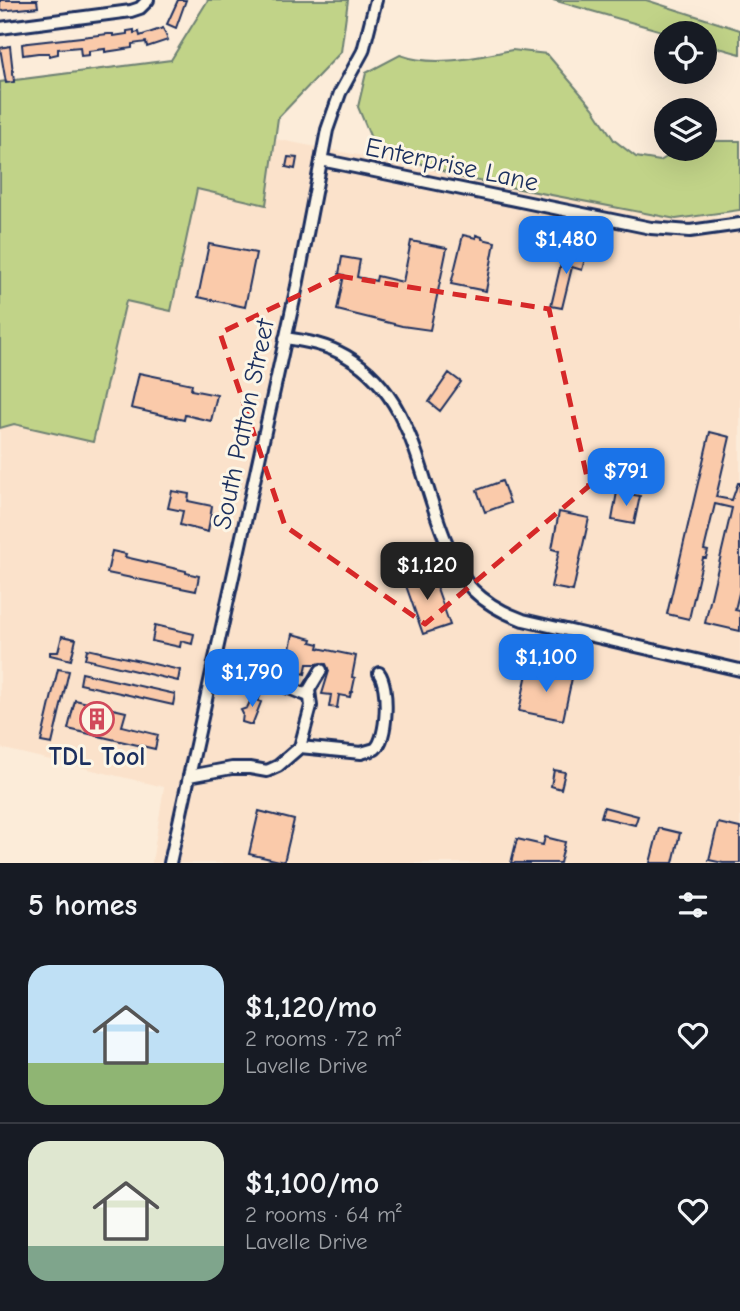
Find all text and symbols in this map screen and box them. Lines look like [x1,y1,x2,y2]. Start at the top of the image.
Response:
map controls [654,21,717,161]
button: locate [654,21,717,84]
button: layers [654,98,717,161]
street label: Enterprise Lane [363,132,541,198]
pin: $1,480 [509,216,623,276]
text: $1,480 [535,225,598,252]
street label: South Patton Street [207,315,281,532]
pin: $791 [585,448,667,508]
text: $791 [604,457,648,484]
pin: $1,120 [370,542,484,602]
text: $1,120 [397,551,457,578]
pin: $1,100 [489,634,603,694]
text: $1,100 [515,643,577,670]
pin: $1,790 [195,650,309,709]
text: $1,790 [221,658,283,685]
building icon: TDL Tool [78,700,116,738]
place label: TDL Tool [49,742,145,772]
icon: filters [674,886,712,924]
text: 5 homes [28,888,137,923]
text: $1,120/mo [245,990,377,1025]
icon: home [84,993,168,1077]
icon: heart [674,1016,712,1054]
text: 2 rooms · 72 m² [245,1025,401,1052]
text: Lavelle Drive [245,1052,367,1079]
text: $1,100/mo [245,1166,379,1201]
icon: home [84,1169,168,1253]
icon: heart [674,1192,712,1230]
text: 2 rooms · 64 m² [245,1201,402,1228]
text: Lavelle Drive [245,1228,367,1255]

